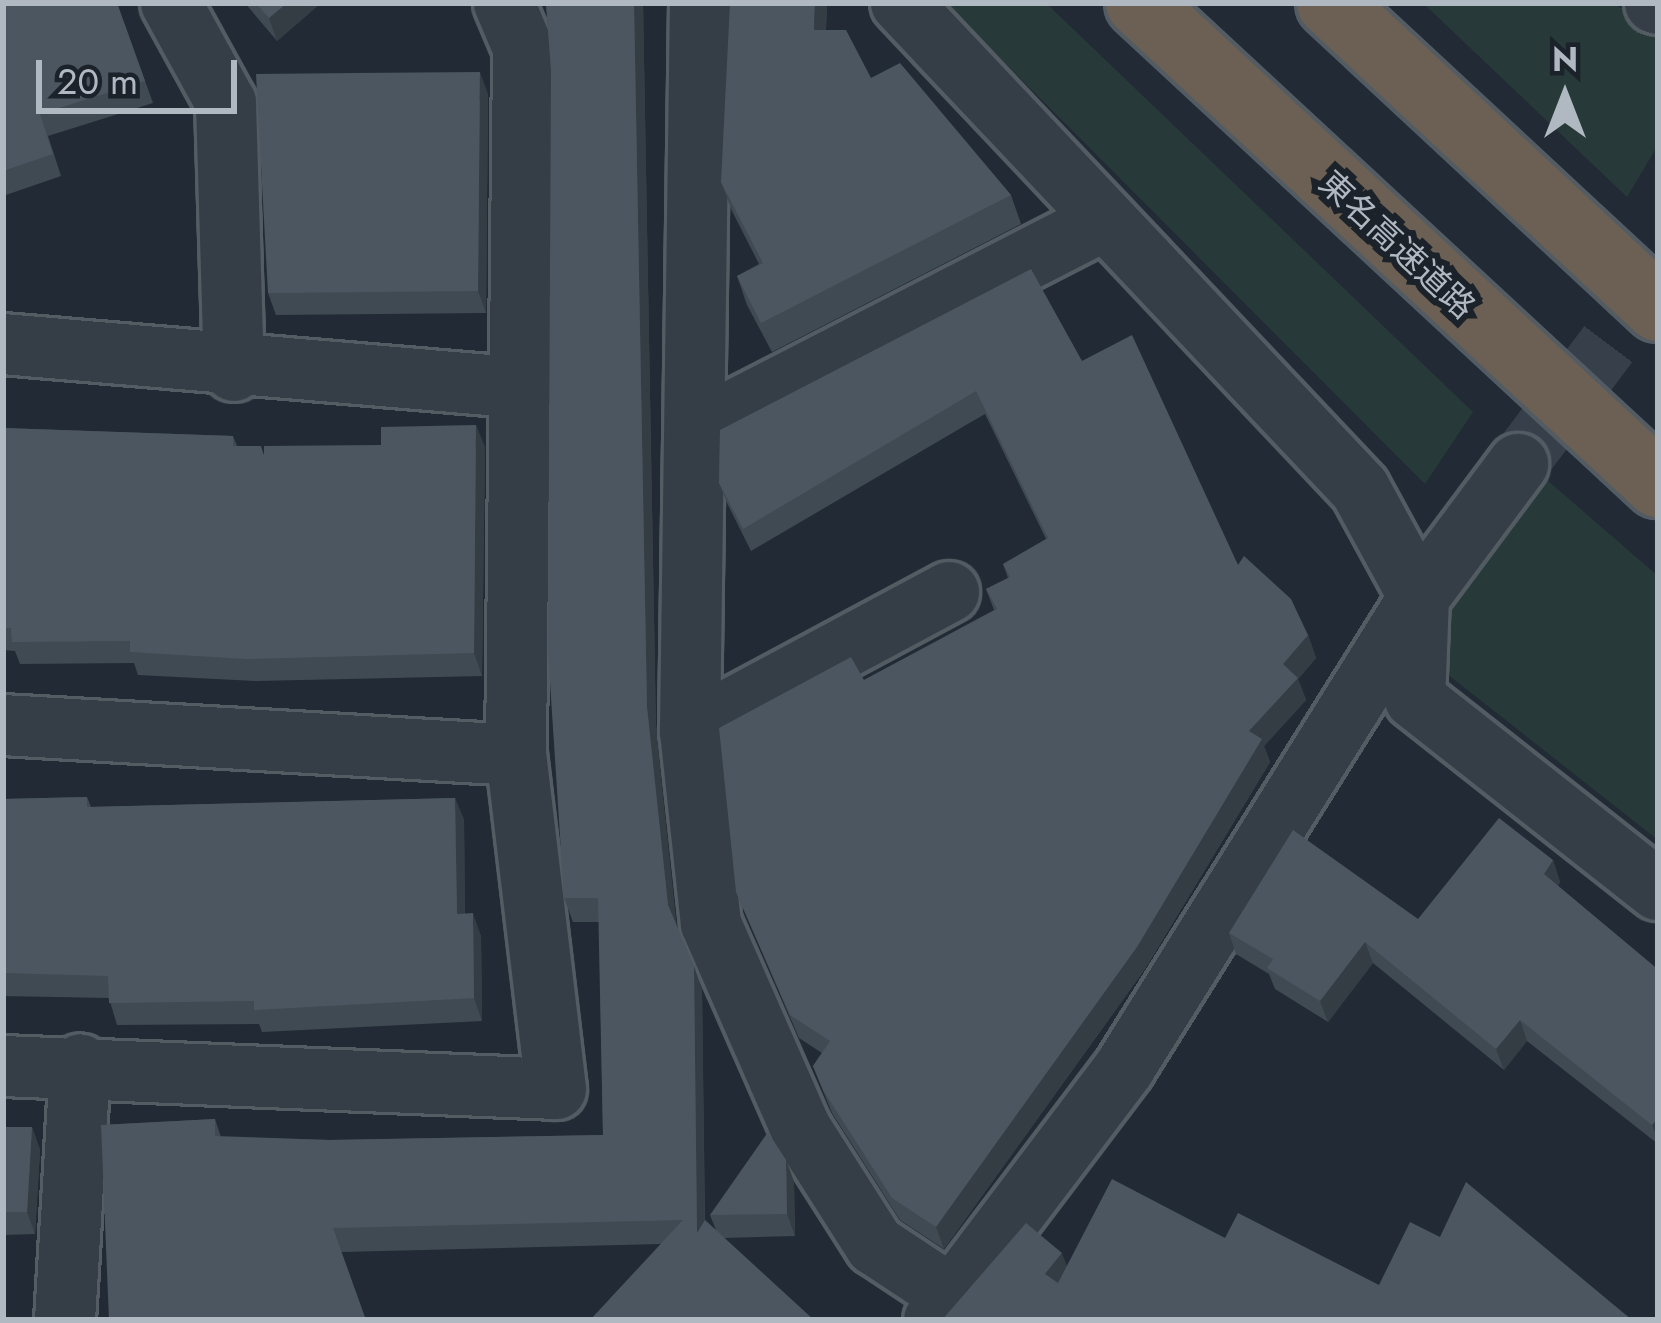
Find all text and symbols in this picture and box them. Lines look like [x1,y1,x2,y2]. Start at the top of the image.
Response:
scale bar [42,36,243,110]
north arrow [1505,36,1625,156]
text: N [1552,36,1578,83]
text: 20 m [57,55,138,107]
street label: 東名高速道路 [1311,163,1483,327]

